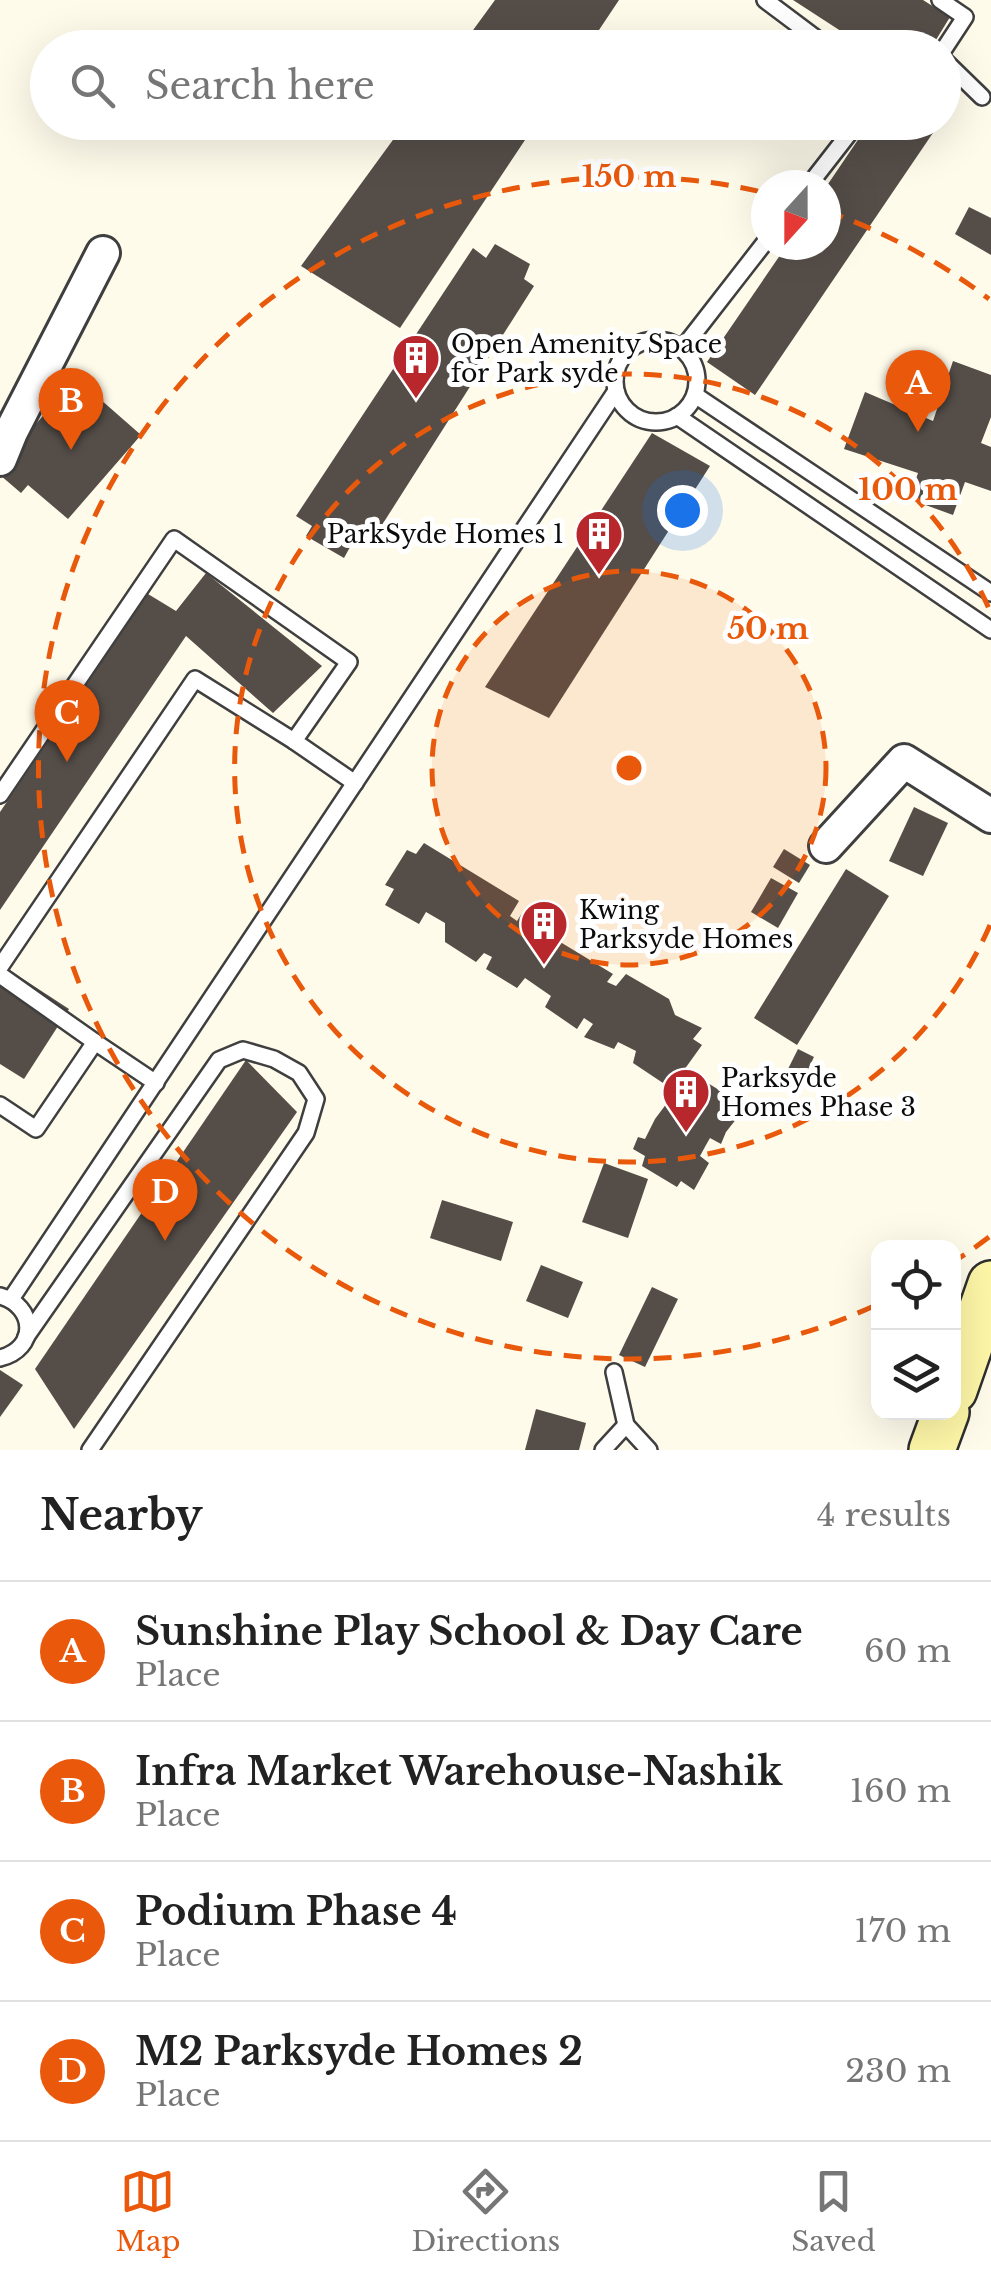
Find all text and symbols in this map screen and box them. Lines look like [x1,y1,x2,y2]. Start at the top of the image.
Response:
search box [30,30,961,140]
icon: search [65,58,120,113]
text: Search here [145,62,375,109]
text: 150 m [582,158,676,195]
north arrow [751,170,841,260]
place label: Open Amenity Space for Park syde [451,329,722,389]
building icon: Open Amenity Space for Park syde [390,332,442,400]
pin: A [886,350,950,432]
pin: B [38,368,104,450]
text: 100 m [858,471,958,508]
your location [657,485,708,536]
building icon: ParkSyde Homes 1 [573,508,625,576]
place label: ParkSyde Homes 1 [327,519,564,550]
text: 50 m [727,610,809,647]
pin: C [34,680,100,762]
centre of rings [611,750,647,786]
place label: Kwing Parksyde Homes [579,895,793,955]
building icon: Kwing Parksyde Homes [518,898,570,966]
place label: Parksyde Homes Phase 3 [721,1063,916,1123]
building icon: Parksyde Homes Phase 3 [660,1066,712,1134]
pin: D [132,1158,198,1241]
map controls [871,1240,961,1420]
button: locate [871,1240,961,1330]
button: layers [871,1330,961,1420]
text: Nearby [40,1489,203,1541]
text: 4 results [817,1495,951,1535]
text: Sunshine Play School & Day Care [135,1608,803,1655]
text: A [60,1631,85,1671]
text: 60 m [864,1631,951,1671]
text: Place [135,1655,221,1695]
text: Infra Market Warehouse-Nashik [135,1748,782,1795]
text: B [60,1771,85,1811]
text: 160 m [850,1771,951,1811]
text: Place [135,1795,221,1835]
text: Podium Phase 4 [135,1888,457,1935]
text: C [59,1911,86,1951]
text: 170 m [854,1911,951,1951]
text: Place [135,1935,221,1975]
text: M2 Parksyde Homes 2 [135,2028,583,2075]
text: D [58,2051,87,2091]
text: 230 m [845,2051,951,2091]
text: Place [135,2075,221,2115]
tab: Map [115,2164,180,2259]
tab: Directions [411,2164,560,2259]
tab: Saved [791,2164,876,2259]

